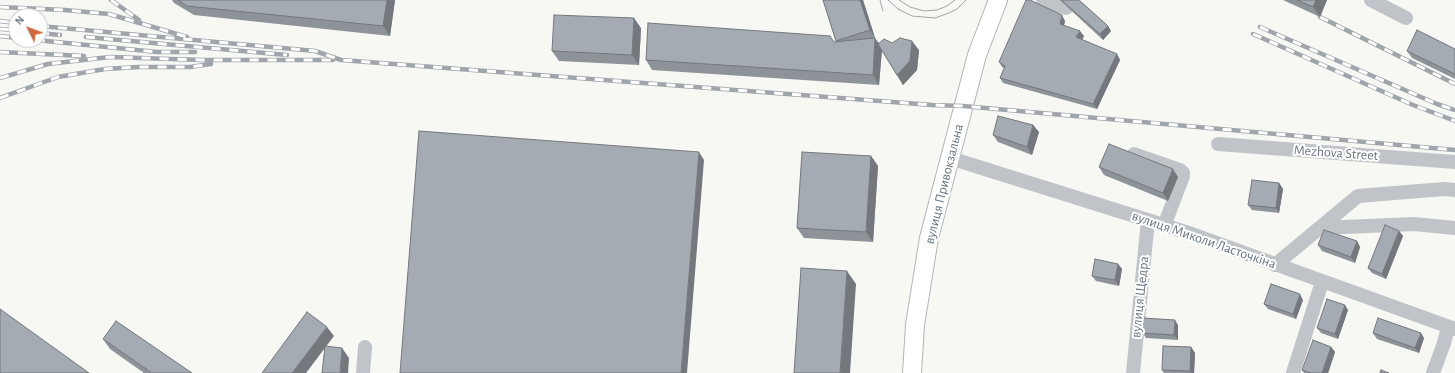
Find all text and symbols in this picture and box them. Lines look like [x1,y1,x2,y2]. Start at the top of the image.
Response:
north arrow [8,8,48,48]
text: N [13,14,26,27]
street label: вулиця Привокзальна [921,122,967,246]
street label: Mezhova Street [1293,142,1379,164]
street label: вулиця Миколи Ласточкіна [1130,207,1278,273]
street label: вулиця Щедра [1127,255,1153,339]

